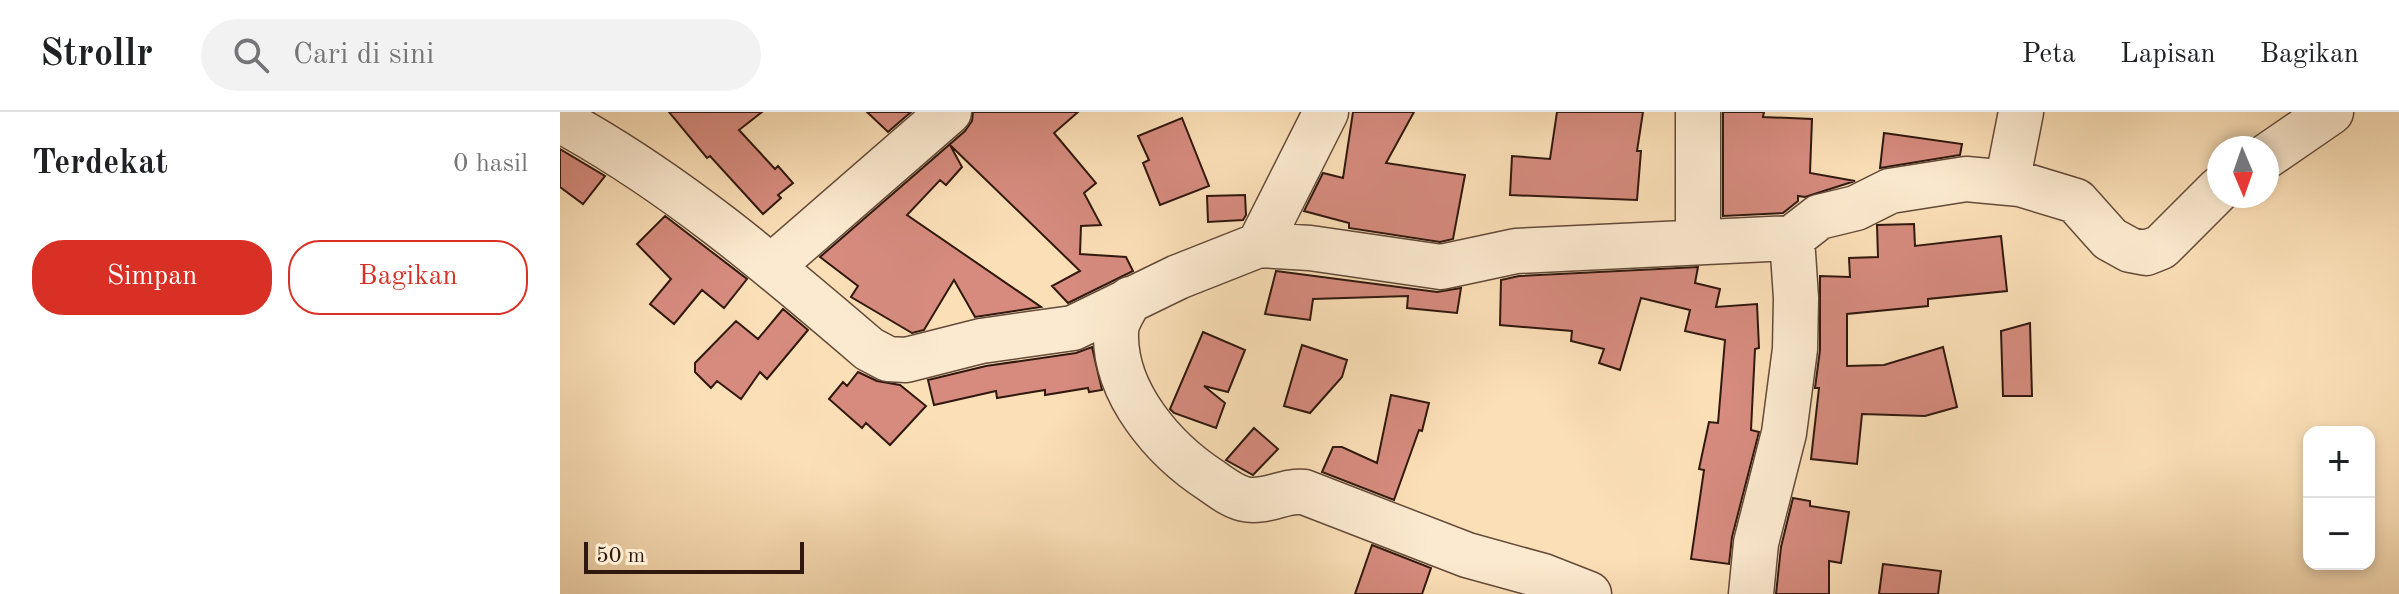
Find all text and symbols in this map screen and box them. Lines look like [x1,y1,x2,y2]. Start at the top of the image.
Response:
search box [201,19,761,91]
icon: search [229,33,273,77]
text: Strollr [40,36,153,74]
text: Cari di sini [293,40,434,70]
text: Peta [2022,41,2076,69]
text: Lapisan [2120,41,2216,69]
text: Bagikan [2260,41,2359,69]
north arrow [2207,136,2279,208]
text: Terdekat [32,147,168,181]
text: 0 hasil [453,151,528,177]
button: Simpan [32,240,272,315]
button: Bagikan [288,240,528,315]
map controls [2303,426,2375,570]
button: + [2303,426,2375,498]
button: − [2303,498,2375,570]
scale bar [584,538,804,574]
text: 50 m [596,545,645,567]

